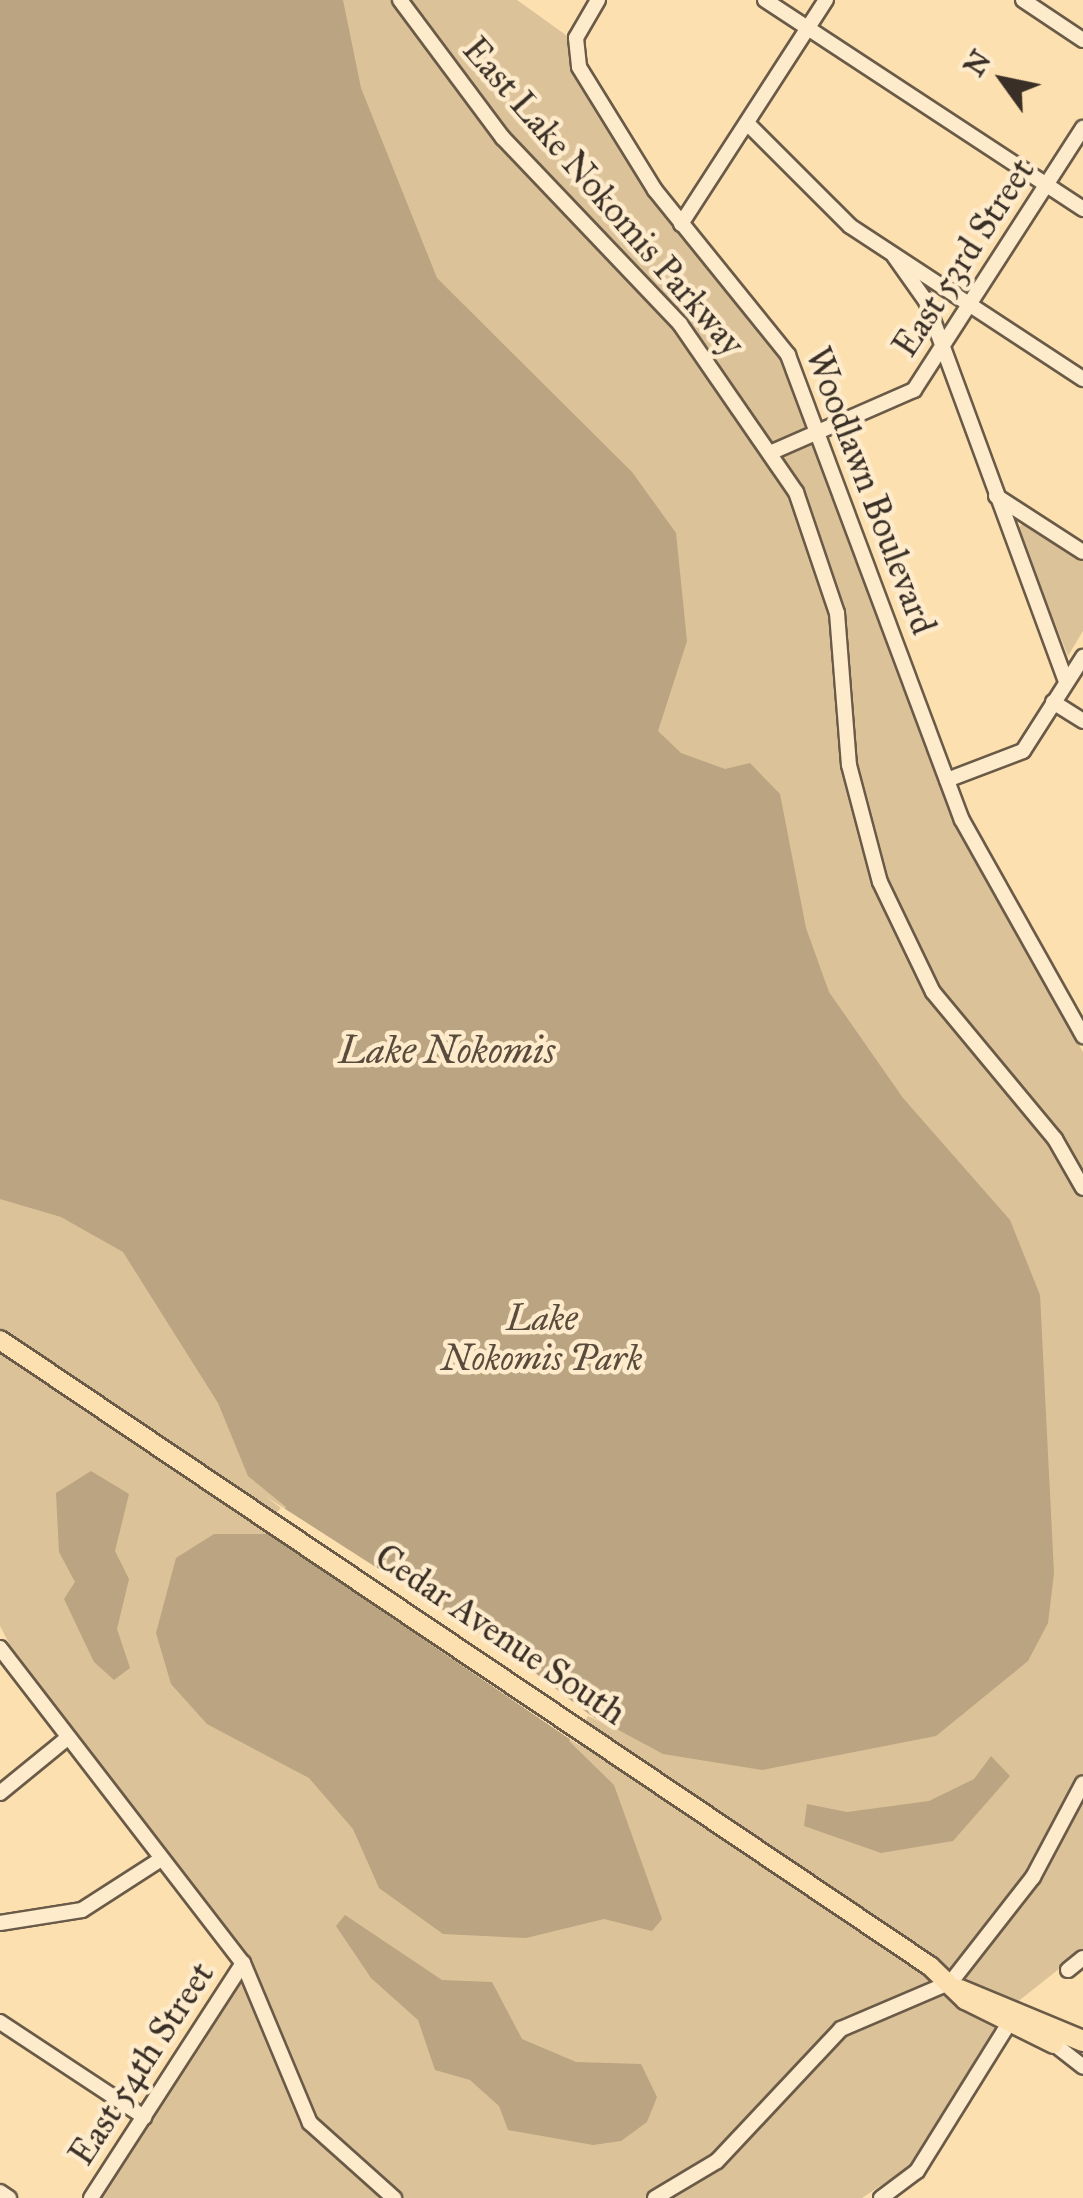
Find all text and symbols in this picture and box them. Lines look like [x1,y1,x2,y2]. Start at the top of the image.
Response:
street label: East Lake Nokomis Parkway [453,29,753,365]
north arrow [953,30,1053,130]
text: N [956,44,999,83]
street label: East 53rd Street [884,151,1044,365]
street label: Woodlawn Boulevard [796,342,944,640]
water label: Lake Nokomis [339,1028,555,1074]
park label: Lake Nokomis Park [442,1298,642,1380]
street label: Cedar Avenue South [367,1536,633,1734]
street label: East 54th Street [61,1955,223,2173]

